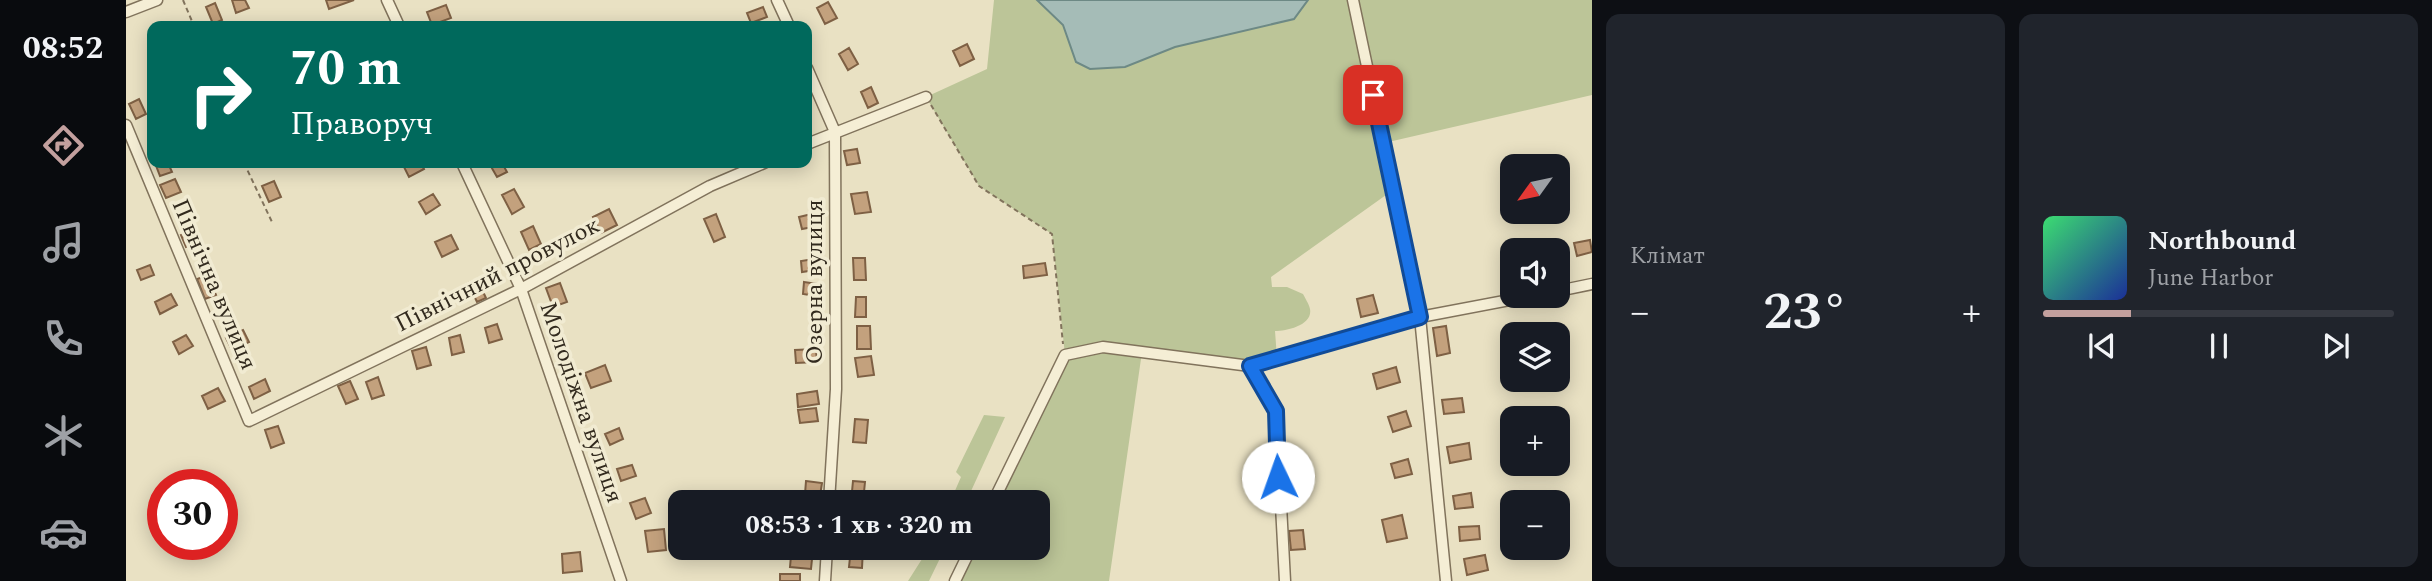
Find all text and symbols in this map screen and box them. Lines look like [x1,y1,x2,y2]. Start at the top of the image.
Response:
text: 08:52 [23,24,103,73]
text: 70 m [290,32,401,107]
icon: right [175,49,266,140]
pin [1343,65,1403,125]
icon: arrive [1354,76,1392,114]
text: Праворуч [290,100,433,149]
icon: directions [39,121,88,170]
north arrow [1500,154,1570,224]
map controls [1500,154,1570,560]
street label: Північна вулиця [162,193,266,376]
street label: Озерна вулиця [797,199,833,365]
street label: Північний провулок [389,208,606,342]
icon: music [39,218,88,267]
text: Northbound [2148,221,2296,261]
button: sound [1500,238,1570,308]
text: Клімат [1630,239,1705,274]
text: June Harbor [2148,261,2273,296]
text: 23° [1763,273,1848,352]
text: − [1630,284,1649,342]
text: + [1962,284,1981,342]
street label: Молодіжна вулиця [530,297,632,508]
icon: phone [39,314,88,363]
button: layers [1500,322,1570,392]
icon: previous [2083,327,2121,365]
icon: pause [2200,327,2238,365]
icon: next [2317,327,2355,365]
button: + [1500,406,1570,476]
icon: climate [39,411,88,460]
position arrow [1241,440,1315,514]
speed limit sign: 30 [147,469,238,560]
button: − [1500,490,1570,560]
text: 08:53 · 1 хв · 320 m [745,505,973,545]
icon: car [39,508,88,557]

